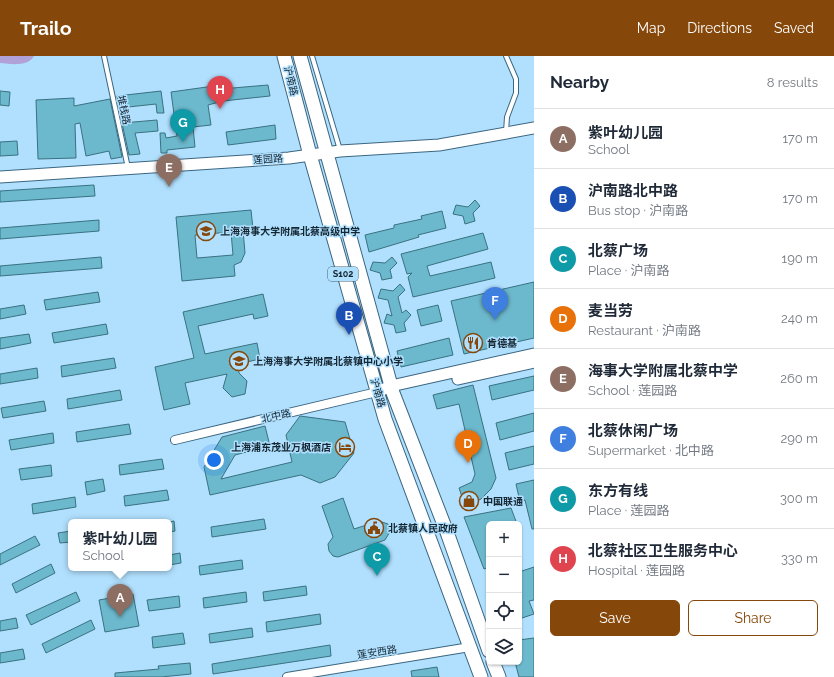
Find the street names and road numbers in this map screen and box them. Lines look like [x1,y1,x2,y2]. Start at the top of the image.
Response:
street label: 沪南路 [282,65,300,97]
street label: 堆栈路 [116,94,132,126]
street label: 莲园路 [253,152,283,166]
road number: S102 [328,267,358,281]
street label: 沪南路 [369,377,387,409]
street label: 北中路 [260,407,292,425]
street label: 莲安西路 [356,643,398,661]

